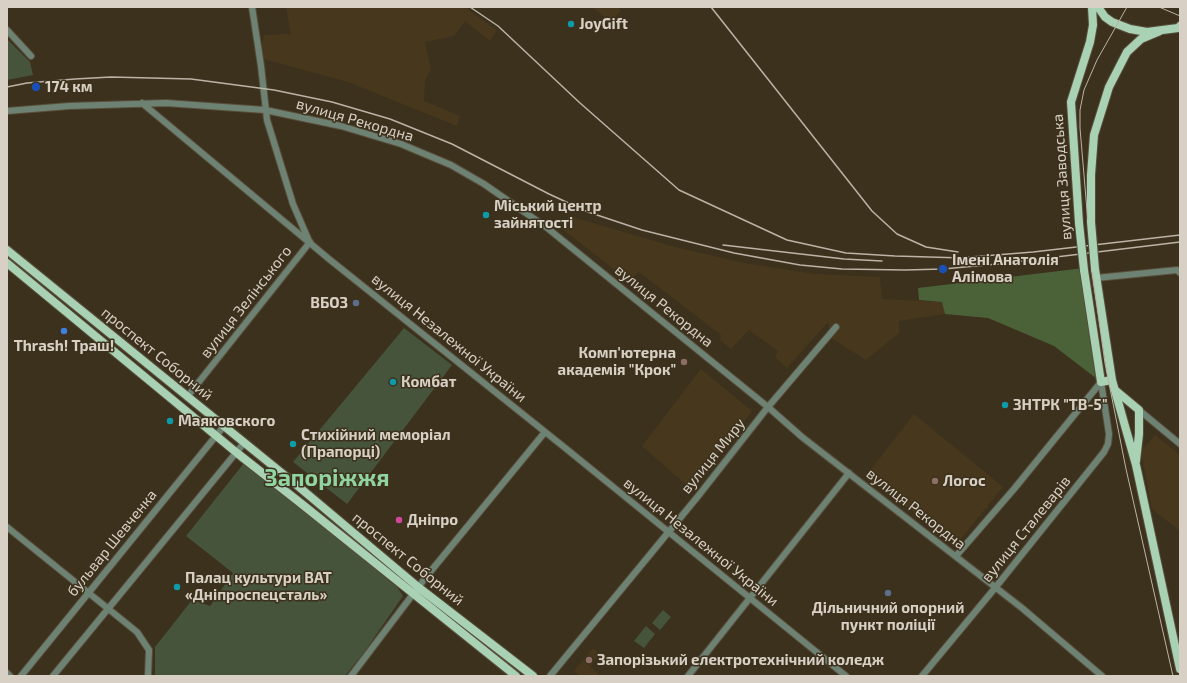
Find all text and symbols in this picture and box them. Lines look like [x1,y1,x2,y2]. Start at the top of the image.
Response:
place label: JoyGift [579,15,628,33]
marker: JoyGift [566,19,576,29]
place label: 174 км [45,78,92,96]
marker: 174 км [30,81,42,93]
street label: вулиця Рекордна [294,95,416,145]
street label: вулиця Заводська [1049,113,1075,241]
place label: Міський центр зайнятості [494,197,601,232]
marker: Міський центр зайнятості [481,210,491,220]
street label: вулиця Зелінського [197,242,295,362]
place label: Імені Анатолія Алімова [952,251,1059,286]
street label: вулиця Рекордна [611,261,717,351]
marker: Імені Анатолія Алімова [937,263,949,275]
street label: вулиця Незалежної України [368,270,530,406]
place label: ВБОЗ [310,294,348,312]
marker: ВБОЗ [351,298,361,308]
street label: проспект Соборний [98,304,216,404]
marker: Thrash! Траш! [59,326,69,336]
place label: Thrash! Траш! [14,337,114,355]
place label: Комп'ютерна академія "Крок" [558,344,676,379]
marker: Комп'ютерна академія "Крок" [679,357,689,367]
place label: Комбат [401,373,456,391]
marker: Комбат [388,377,398,387]
place label: ЗНТРК "ТВ-5" [1013,396,1107,414]
marker: ЗНТРК "ТВ-5" [1000,400,1010,410]
place label: Маяковского [178,412,275,430]
street label: вулиця Миру [677,415,749,497]
marker: Маяковского [165,416,175,426]
place label: Стихійний меморіал (Прапорці) [301,426,451,461]
marker: Стихійний меморіал (Прапорці) [288,439,298,449]
district label: Запоріжжя [265,464,389,492]
street label: вулиця Рекордна [863,465,969,553]
place label: Логос [943,472,986,490]
street label: вулиця Сталеварів [978,472,1074,586]
street label: вулиця Незалежної України [620,474,782,610]
marker: Логос [930,476,940,486]
street label: бульвар Шевченка [63,486,161,600]
street label: проспект Соборний [349,509,467,609]
place label: Дніпро [407,511,458,529]
marker: Дніпро [394,515,404,525]
place label: Палац культури ВАТ «Дніпроспецсталь» [185,569,332,604]
marker: Палац культури ВАТ «Дніпроспецсталь» [172,582,182,592]
marker: Дільничний опорний пункт поліції [883,588,893,598]
place label: Дільничний опорний пункт поліції [812,599,964,634]
place label: Запорізький електротехнічний коледж [597,651,884,669]
marker: Запорізький електротехнічний коледж [584,655,594,665]

